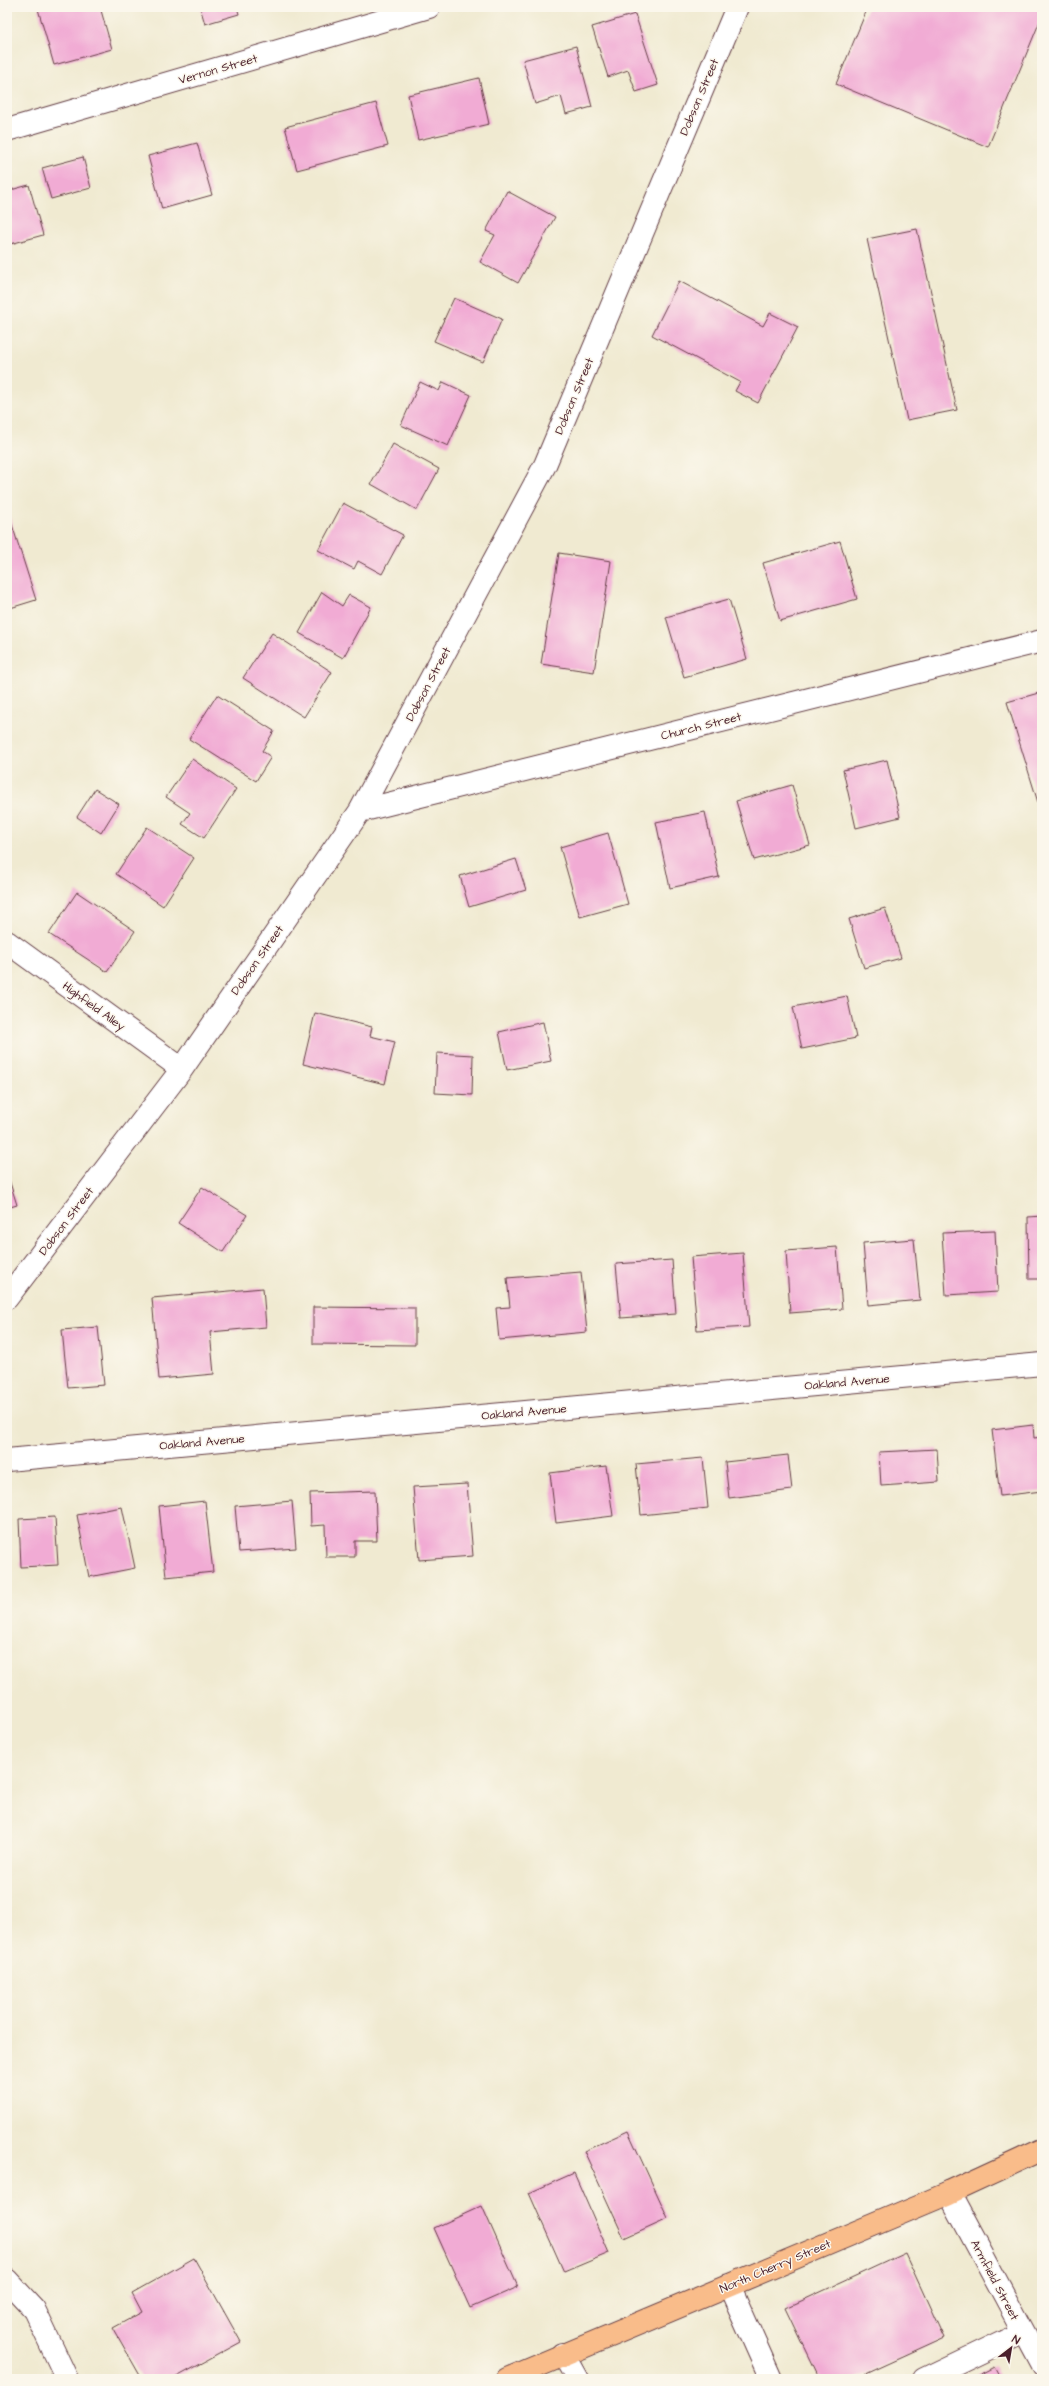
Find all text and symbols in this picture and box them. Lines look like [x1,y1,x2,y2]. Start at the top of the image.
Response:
street label: Vernon Street [177,50,260,89]
street label: Dobson Street [676,56,723,138]
street label: Dobson Street [551,355,598,437]
street label: Dobson Street [402,644,455,724]
street label: Church Street [659,708,743,745]
street label: Dobson Street [227,922,288,999]
street label: Highfield Alley [58,978,129,1036]
street label: Dobson Street [35,1183,98,1259]
street label: Oakland Avenue [804,1370,891,1395]
street label: Oakland Avenue [481,1400,568,1425]
street label: Oakland Avenue [159,1430,246,1455]
street label: North Cherry Street [717,2235,834,2298]
street label: Armfield Street [966,2237,1023,2324]
north arrow [991,2328,1031,2368]
text: N [1009,2332,1023,2348]

